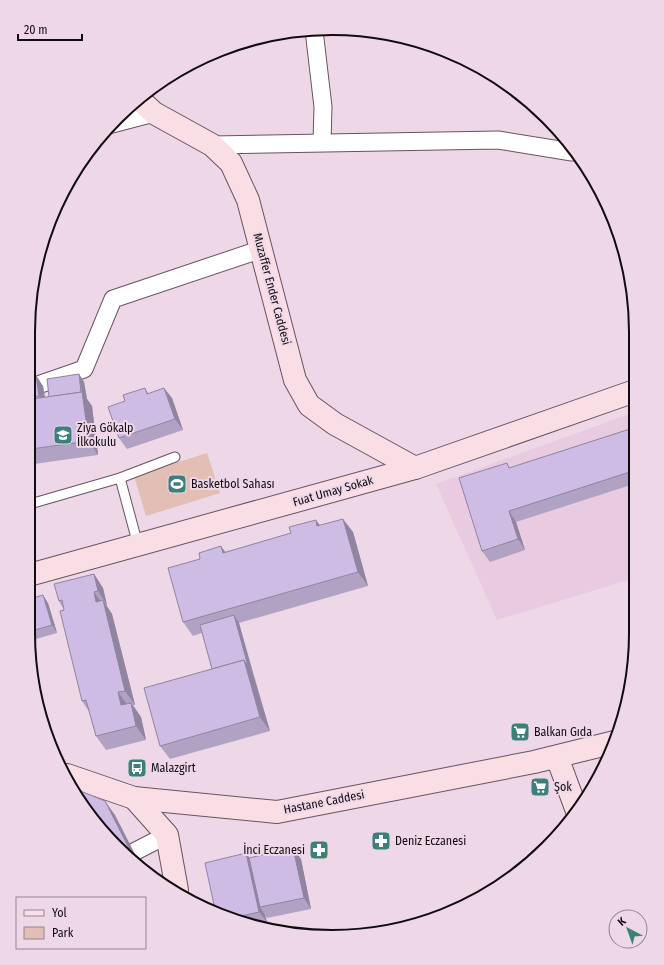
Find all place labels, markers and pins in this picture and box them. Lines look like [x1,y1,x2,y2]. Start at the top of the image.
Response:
place label: Ziya Gökalp İlkokulu [77,421,134,449]
school or university icon: Ziya Gökalp İlkokulu [52,424,74,446]
sports icon: Basketbol Sahası [166,473,188,495]
place label: Basketbol Sahası [191,477,275,491]
supermarket icon: Balkan Gıda [509,721,531,743]
place label: Balkan Gıda [534,725,592,739]
bus stop icon: Malazgirt [126,757,148,779]
place label: Malazgirt [151,761,196,775]
supermarket icon: Şok [529,776,551,798]
place label: Şok [554,780,572,794]
pharmacy icon: Deniz Eczanesi [370,830,392,852]
place label: Deniz Eczanesi [395,834,466,848]
pharmacy icon: İnci Eczanesi [308,839,330,861]
place label: İnci Eczanesi [243,842,305,857]

